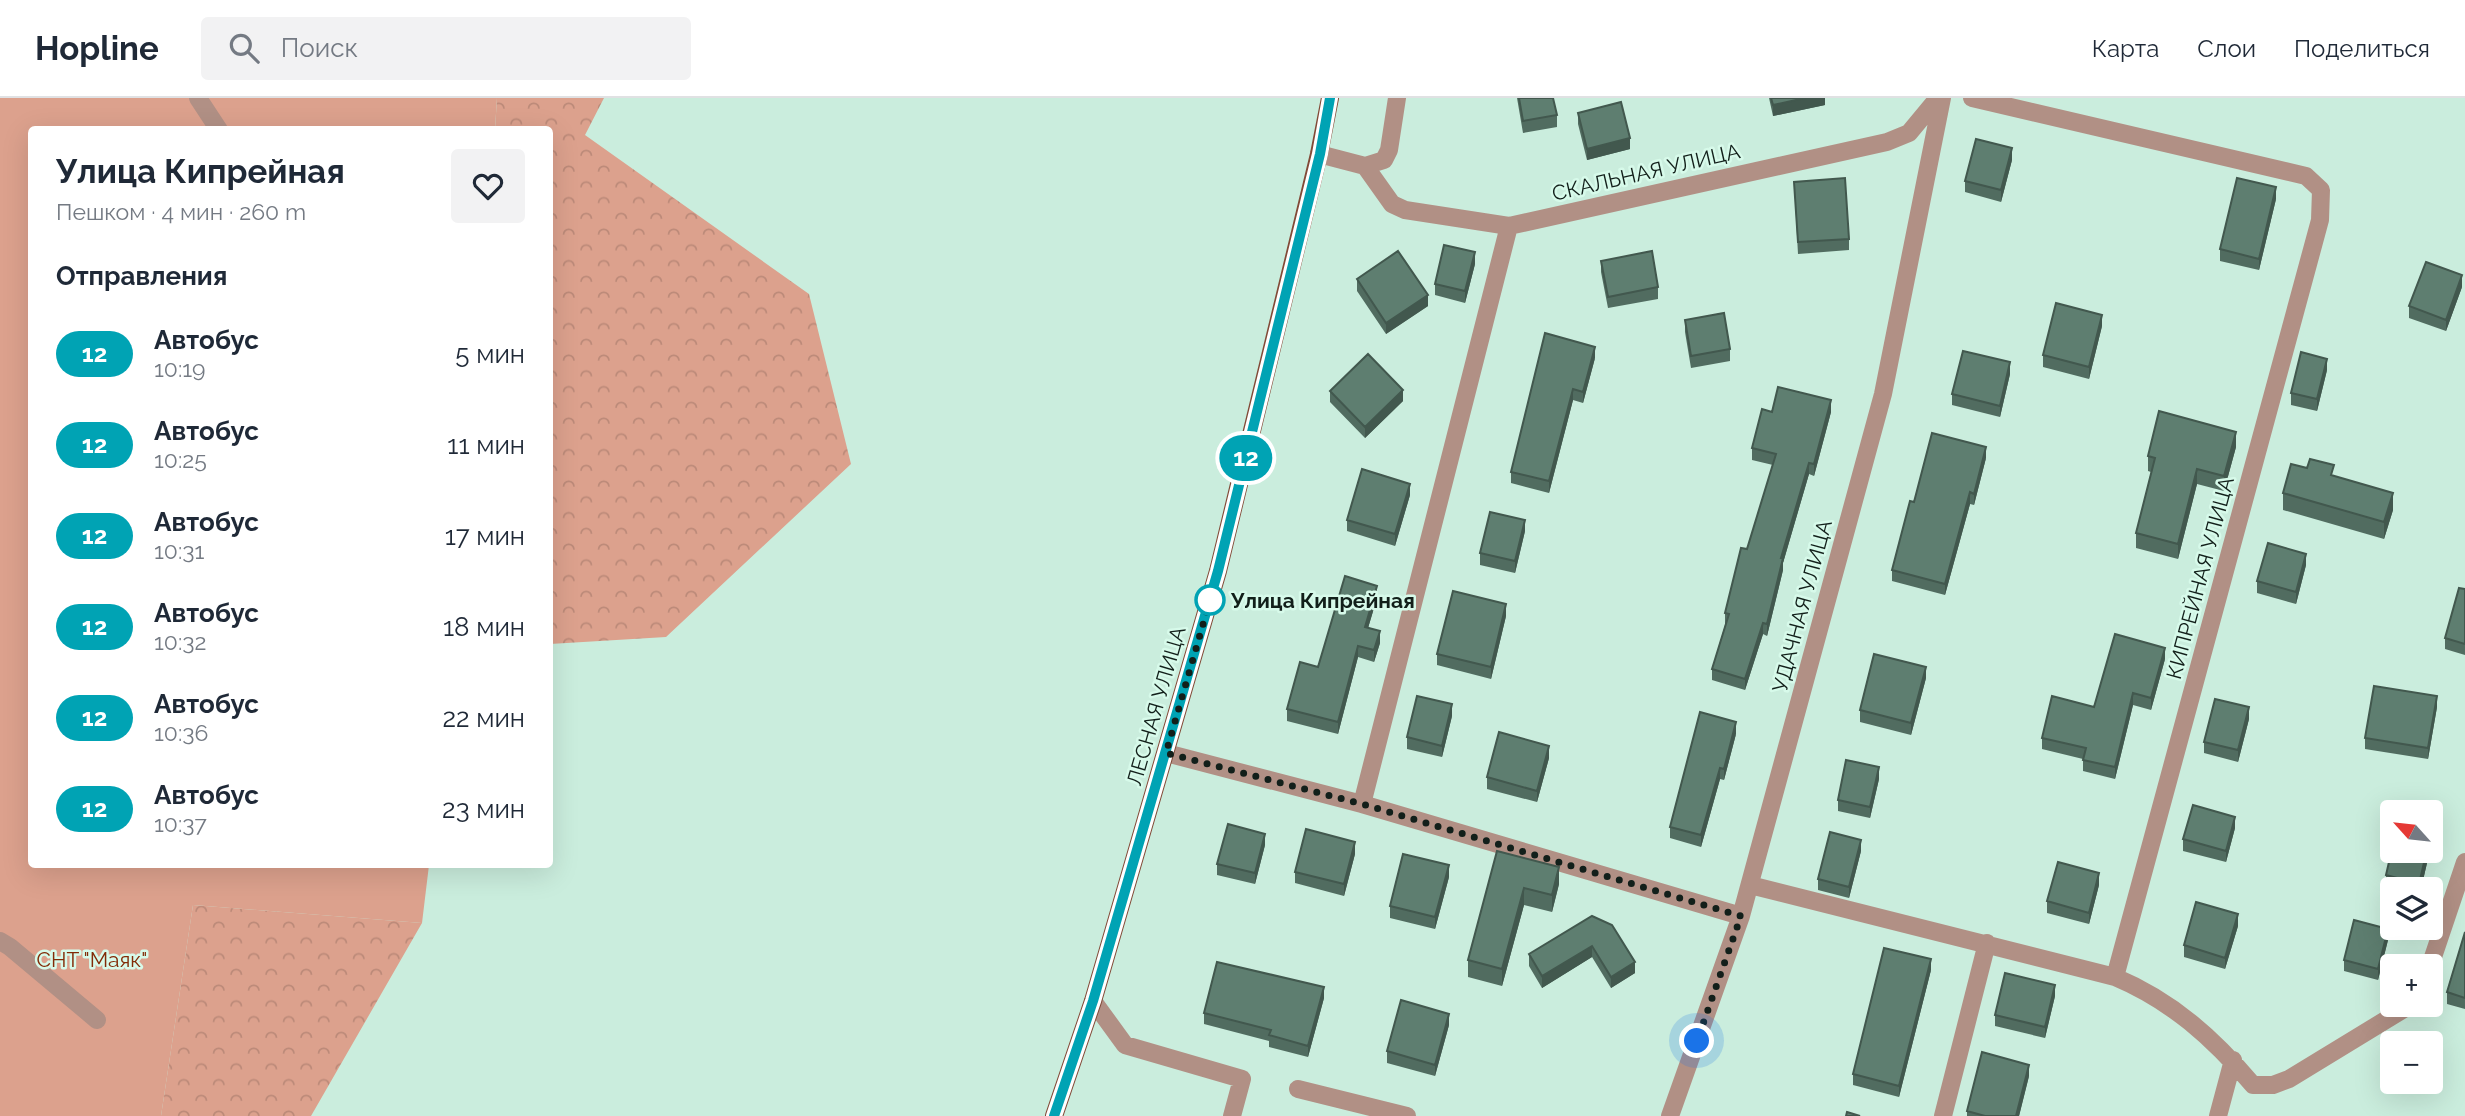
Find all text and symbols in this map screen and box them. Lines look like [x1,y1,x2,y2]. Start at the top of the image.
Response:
search box [201,17,691,80]
text: Hopline [35,29,159,68]
icon: search [225,29,263,67]
text: Поиск [281,33,358,63]
text: Карта [2092,34,2159,63]
text: Слои [2197,34,2256,63]
text: Поделиться [2294,34,2430,63]
street label: СКАЛЬНАЯ УЛИЦА [1550,138,1742,206]
button: heart [451,149,525,223]
text: Улица Кипрейная [56,152,345,191]
text: Пешком · 4 мин · 260 m [56,198,306,225]
text: Отправления [56,261,227,291]
text: Автобус [154,325,259,355]
text: 12 [82,339,107,368]
text: 5 мин [455,339,525,369]
text: 10:19 [154,355,206,382]
text: Автобус [154,416,259,446]
text: 12 [82,430,107,459]
text: 11 мин [447,430,525,460]
line badge: 12 [1214,435,1278,481]
text: 12 [1233,443,1259,472]
text: 10:25 [154,446,207,473]
street label: КИПРЕЙНАЯ УЛИЦА [2161,474,2239,682]
text: Автобус [154,507,259,537]
street label: УДАЧНАЯ УЛИЦА [1767,517,1837,695]
text: 12 [82,521,107,550]
text: 17 мин [445,521,525,551]
text: 10:31 [154,537,204,564]
marker: Улица Кипрейная [1195,585,1225,615]
place label: Улица Кипрейная [1230,588,1415,613]
text: Автобус [154,598,259,628]
text: 12 [82,612,107,641]
text: 18 мин [443,612,525,642]
street label: ЛЕСНАЯ УЛИЦА [1121,624,1191,788]
text: 10:32 [154,628,207,655]
text: Автобус [154,689,259,719]
text: 12 [82,703,107,732]
text: 22 мин [442,703,525,733]
text: 10:36 [154,719,208,746]
text: Автобус [154,780,259,810]
text: 12 [82,794,107,823]
text: 23 мин [442,794,525,824]
north arrow [2380,800,2443,863]
map controls [2380,800,2443,1094]
text: 10:37 [154,810,207,837]
button: layers [2380,877,2443,940]
park label: СНТ "Маяк" [37,947,147,972]
button: + [2380,954,2443,1017]
your location [1679,1023,1714,1058]
button: − [2380,1031,2443,1094]

